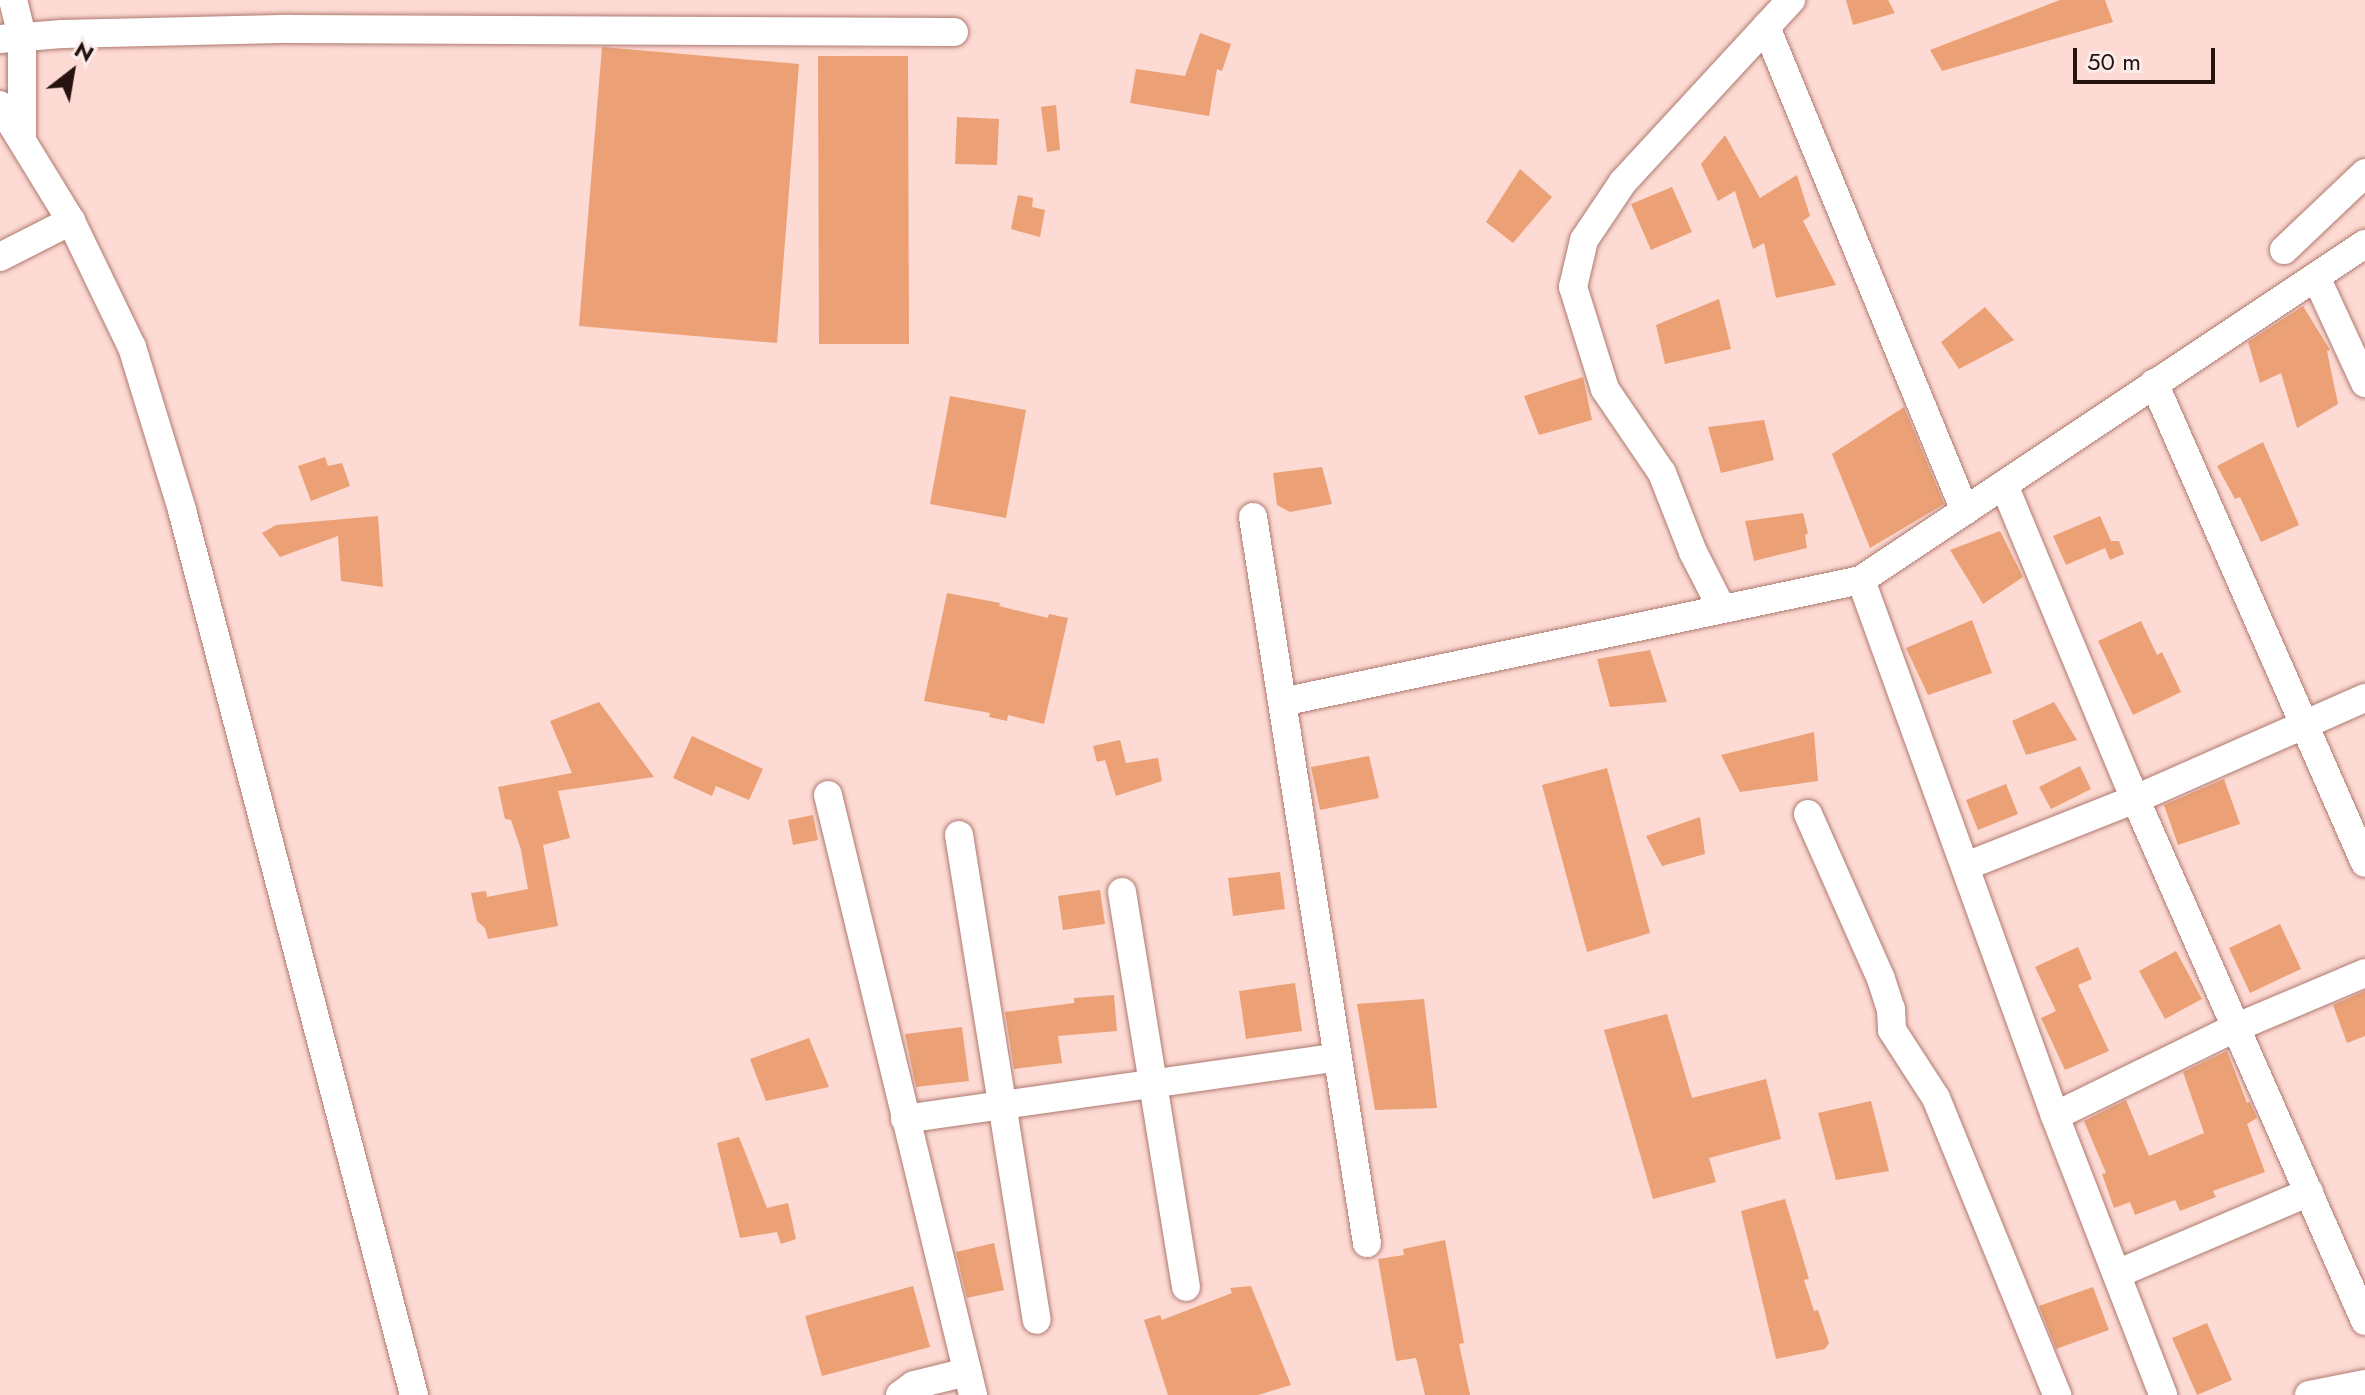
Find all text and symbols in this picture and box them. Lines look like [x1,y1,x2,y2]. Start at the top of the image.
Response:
north arrow [32,32,112,112]
scale bar [2077,32,2219,82]
text: N [69,33,100,70]
text: 50 m [2087,44,2141,79]

